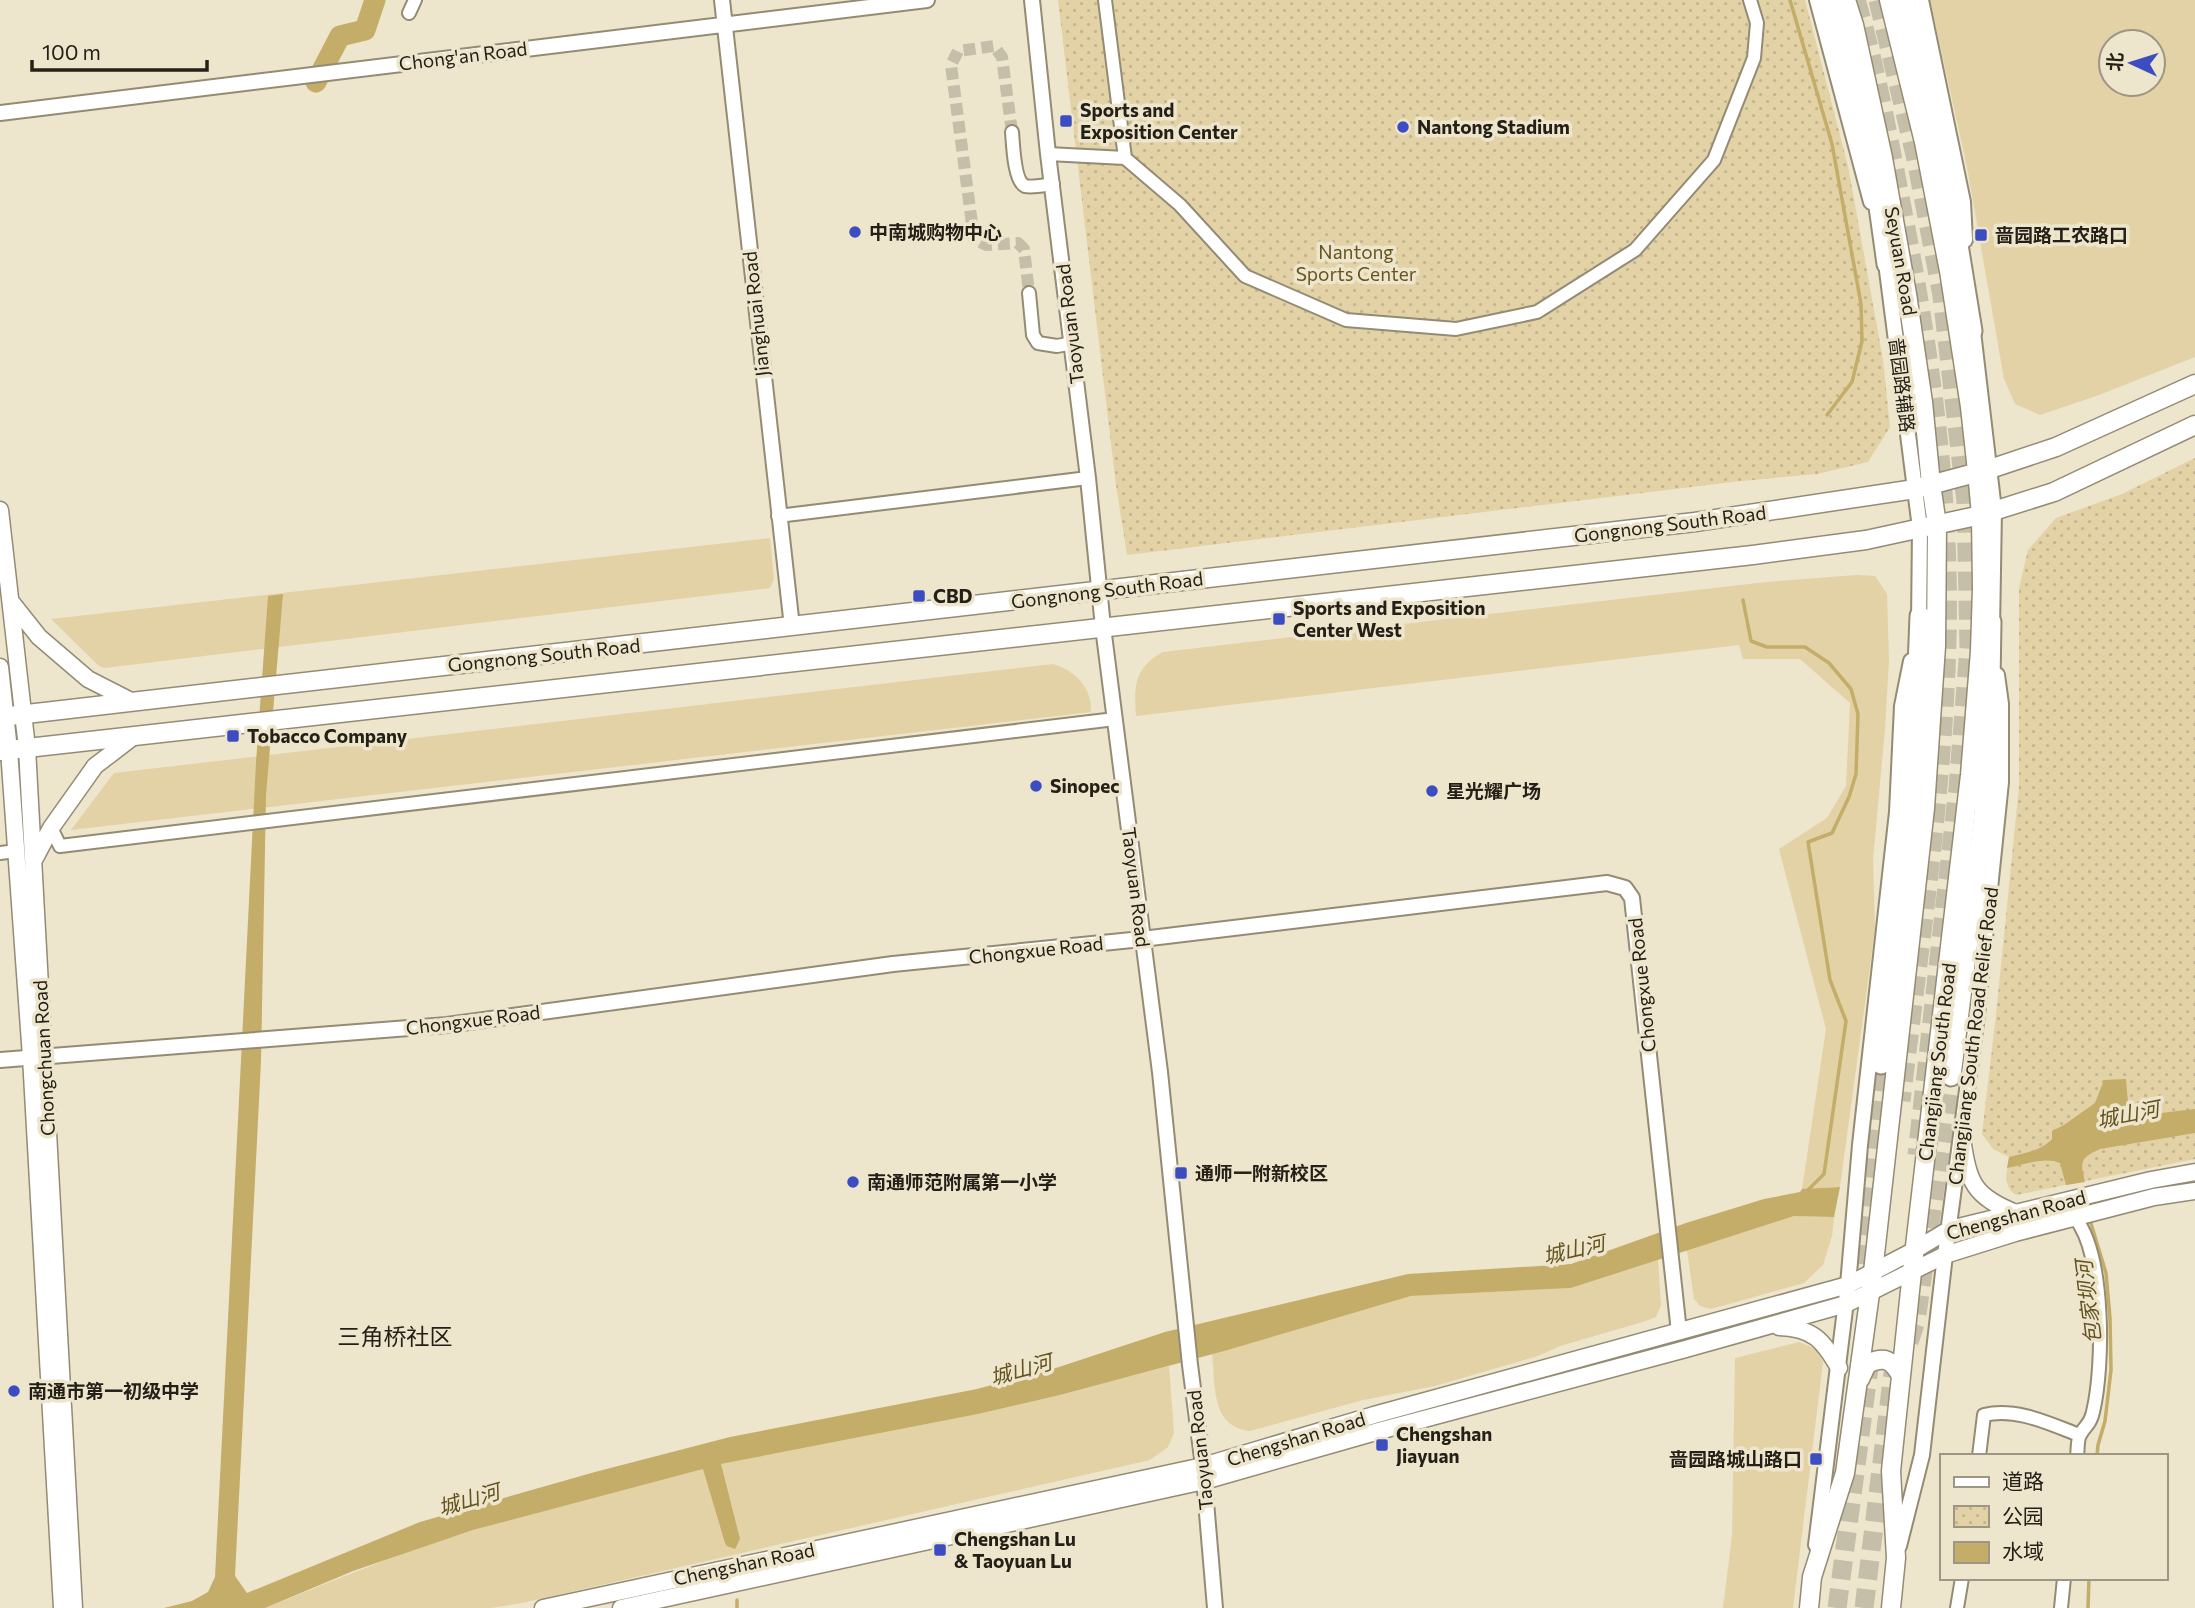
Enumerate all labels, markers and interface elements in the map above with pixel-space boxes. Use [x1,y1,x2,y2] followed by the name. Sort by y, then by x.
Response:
[32,28,206,72] scale bar
[2097,28,2167,98] north arrow
[397,36,528,75] street label: Chong'an Road
[42,39,101,64] text: 100 m
[2102,51,2127,72] text: 北
[1080,98,1238,143] place label: Sports and Exposition Center
[1058,113,1074,129] marker: Sports and Exposition Center
[1417,115,1570,138] place label: Nantong Stadium
[1395,119,1411,135] marker: Nantong Stadium
[1881,205,1922,317] street label: Seyuan Road
[869,220,1002,243] place label: 中南城购物中心
[1995,223,2128,246] place label: 啬园路工农路口
[847,224,863,240] marker: 中南城购物中心
[1973,227,1989,243] marker: 啬园路工农路口
[1296,240,1417,285] park label: Nantong Sports Center
[737,250,774,378] street label: Jianghuai Road
[1051,263,1088,385] street label: Taoyuan Road
[1885,336,1920,433] street label: 啬园路辅路
[1573,500,1767,547] street label: Gongnong South Road
[1010,566,1204,613] street label: Gongnong South Road
[933,584,973,607] place label: CBD
[911,588,927,604] marker: CBD
[1293,596,1485,641] place label: Sports and Exposition Center West
[1271,611,1287,627] marker: Sports and Exposition Center West
[447,633,641,676] street label: Gongnong South Road
[247,724,408,747] place label: Tobacco Company
[225,728,241,744] marker: Tobacco Company
[1050,774,1120,797] place label: Sinopec
[1028,778,1044,794] marker: Sinopec
[1446,779,1541,802] place label: 星光耀广场
[1424,783,1440,799] marker: 星光耀广场
[1118,826,1155,948] street label: Taoyuan Road
[1943,886,2002,1186] street label: Changjiang South Road Relief Road
[1623,917,1660,1053] street label: Chongxue Road
[968,931,1104,968] street label: Chongxue Road
[1913,962,1960,1162] street label: Changjiang South Road
[28,980,59,1137] street label: Chongchuan Road
[404,1000,541,1039] street label: Chongxue Road
[2094,1094,2165,1132] water label: 城山河
[1195,1161,1328,1184] place label: 通师一附新校区
[1173,1165,1189,1181] marker: 通师一附新校区
[867,1170,1057,1193] place label: 南通师范附属第一小学
[845,1174,861,1190] marker: 南通师范附属第一小学
[1944,1185,2088,1244] street label: Chengshan Road
[1540,1228,1611,1268] water label: 城山河
[2069,1255,2105,1345] water label: 包家坝河
[338,1322,453,1350] district label: 三角桥社区
[987,1347,1058,1389] water label: 城山河
[28,1379,199,1402] place label: 南通市第一初级中学
[6,1383,22,1399] marker: 南通市第一初级中学
[1182,1389,1217,1511] street label: Taoyuan Road
[1224,1407,1368,1470] street label: Chengshan Road
[1396,1422,1492,1467] place label: Chengshan Jiayuan
[1374,1437,1390,1453] marker: Chengshan Jiayuan
[1669,1447,1802,1470] place label: 啬园路城山路口
[1808,1451,1824,1467] marker: 啬园路城山路口
[1940,1454,2167,1580] legend
[2002,1468,2044,1493] text: 道路
[435,1477,506,1519] water label: 城山河
[2002,1503,2044,1528] text: 公园
[954,1527,1076,1572] place label: Chengshan Lu & Taoyuan Lu
[671,1537,816,1590] street label: Chengshan Road
[2002,1538,2044,1563] text: 水域
[932,1542,948,1558] marker: Chengshan Lu & Taoyuan Lu

